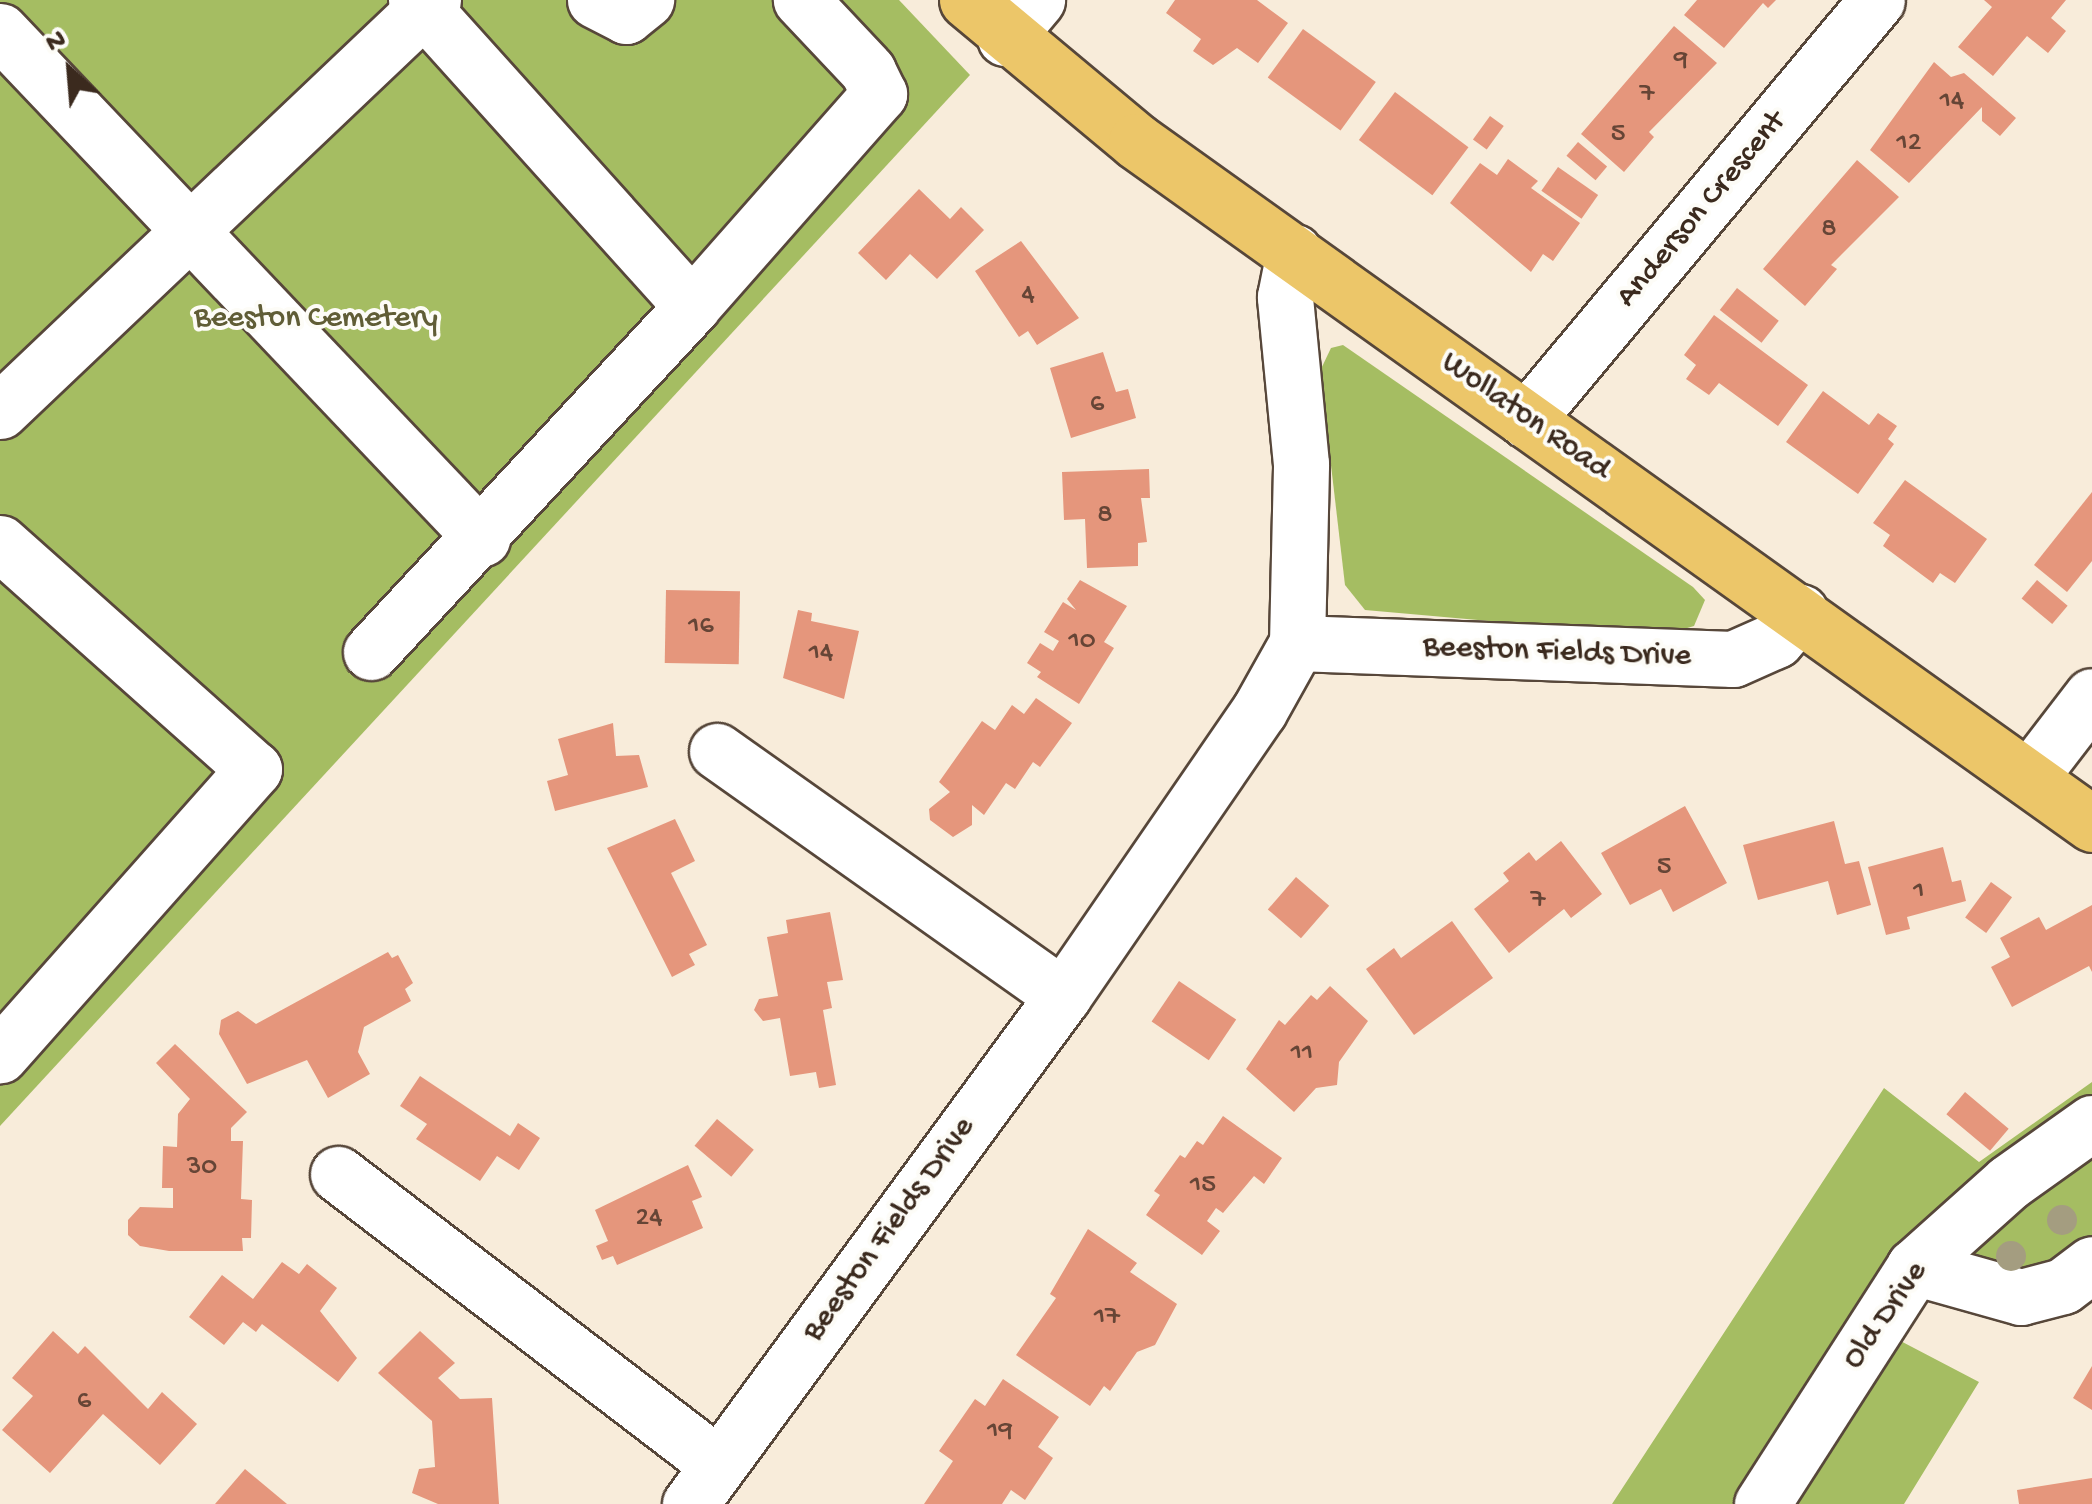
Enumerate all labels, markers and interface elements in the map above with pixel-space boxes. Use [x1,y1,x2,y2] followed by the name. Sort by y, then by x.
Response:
[20,20,120,120] north arrow
[41,24,72,61] text: N
[1674,44,1688,78] house number: 9
[1640,78,1654,112] house number: 7
[1940,85,1964,119] house number: 14
[1609,104,1795,316] street label: Anderson Crescent
[1611,118,1625,152] house number: 5
[1896,127,1922,161] house number: 12
[1821,213,1837,247] house number: 8
[1021,279,1035,313] house number: 4
[194,300,438,338] park label: Beeston Cemetery
[1433,344,1617,490] street label: Wollaton Road
[1090,388,1104,422] house number: 6
[1097,499,1113,533] house number: 8
[688,610,714,644] house number: 16
[1068,625,1096,659] house number: 10
[1422,629,1692,677] street label: Beeston Fields Drive
[809,637,833,671] house number: 14
[1657,851,1671,885] house number: 5
[1913,875,1925,909] house number: 1
[1531,884,1545,918] house number: 7
[1291,1037,1313,1071] house number: 11
[796,1110,984,1350] street label: Beeston Fields Drive
[187,1151,217,1185] house number: 30
[1190,1169,1216,1203] house number: 15
[636,1202,662,1236] house number: 24
[1835,1255,1937,1377] street label: Old Drive
[1094,1301,1120,1335] house number: 17
[77,1385,91,1419] house number: 6
[987,1415,1013,1449] house number: 19

